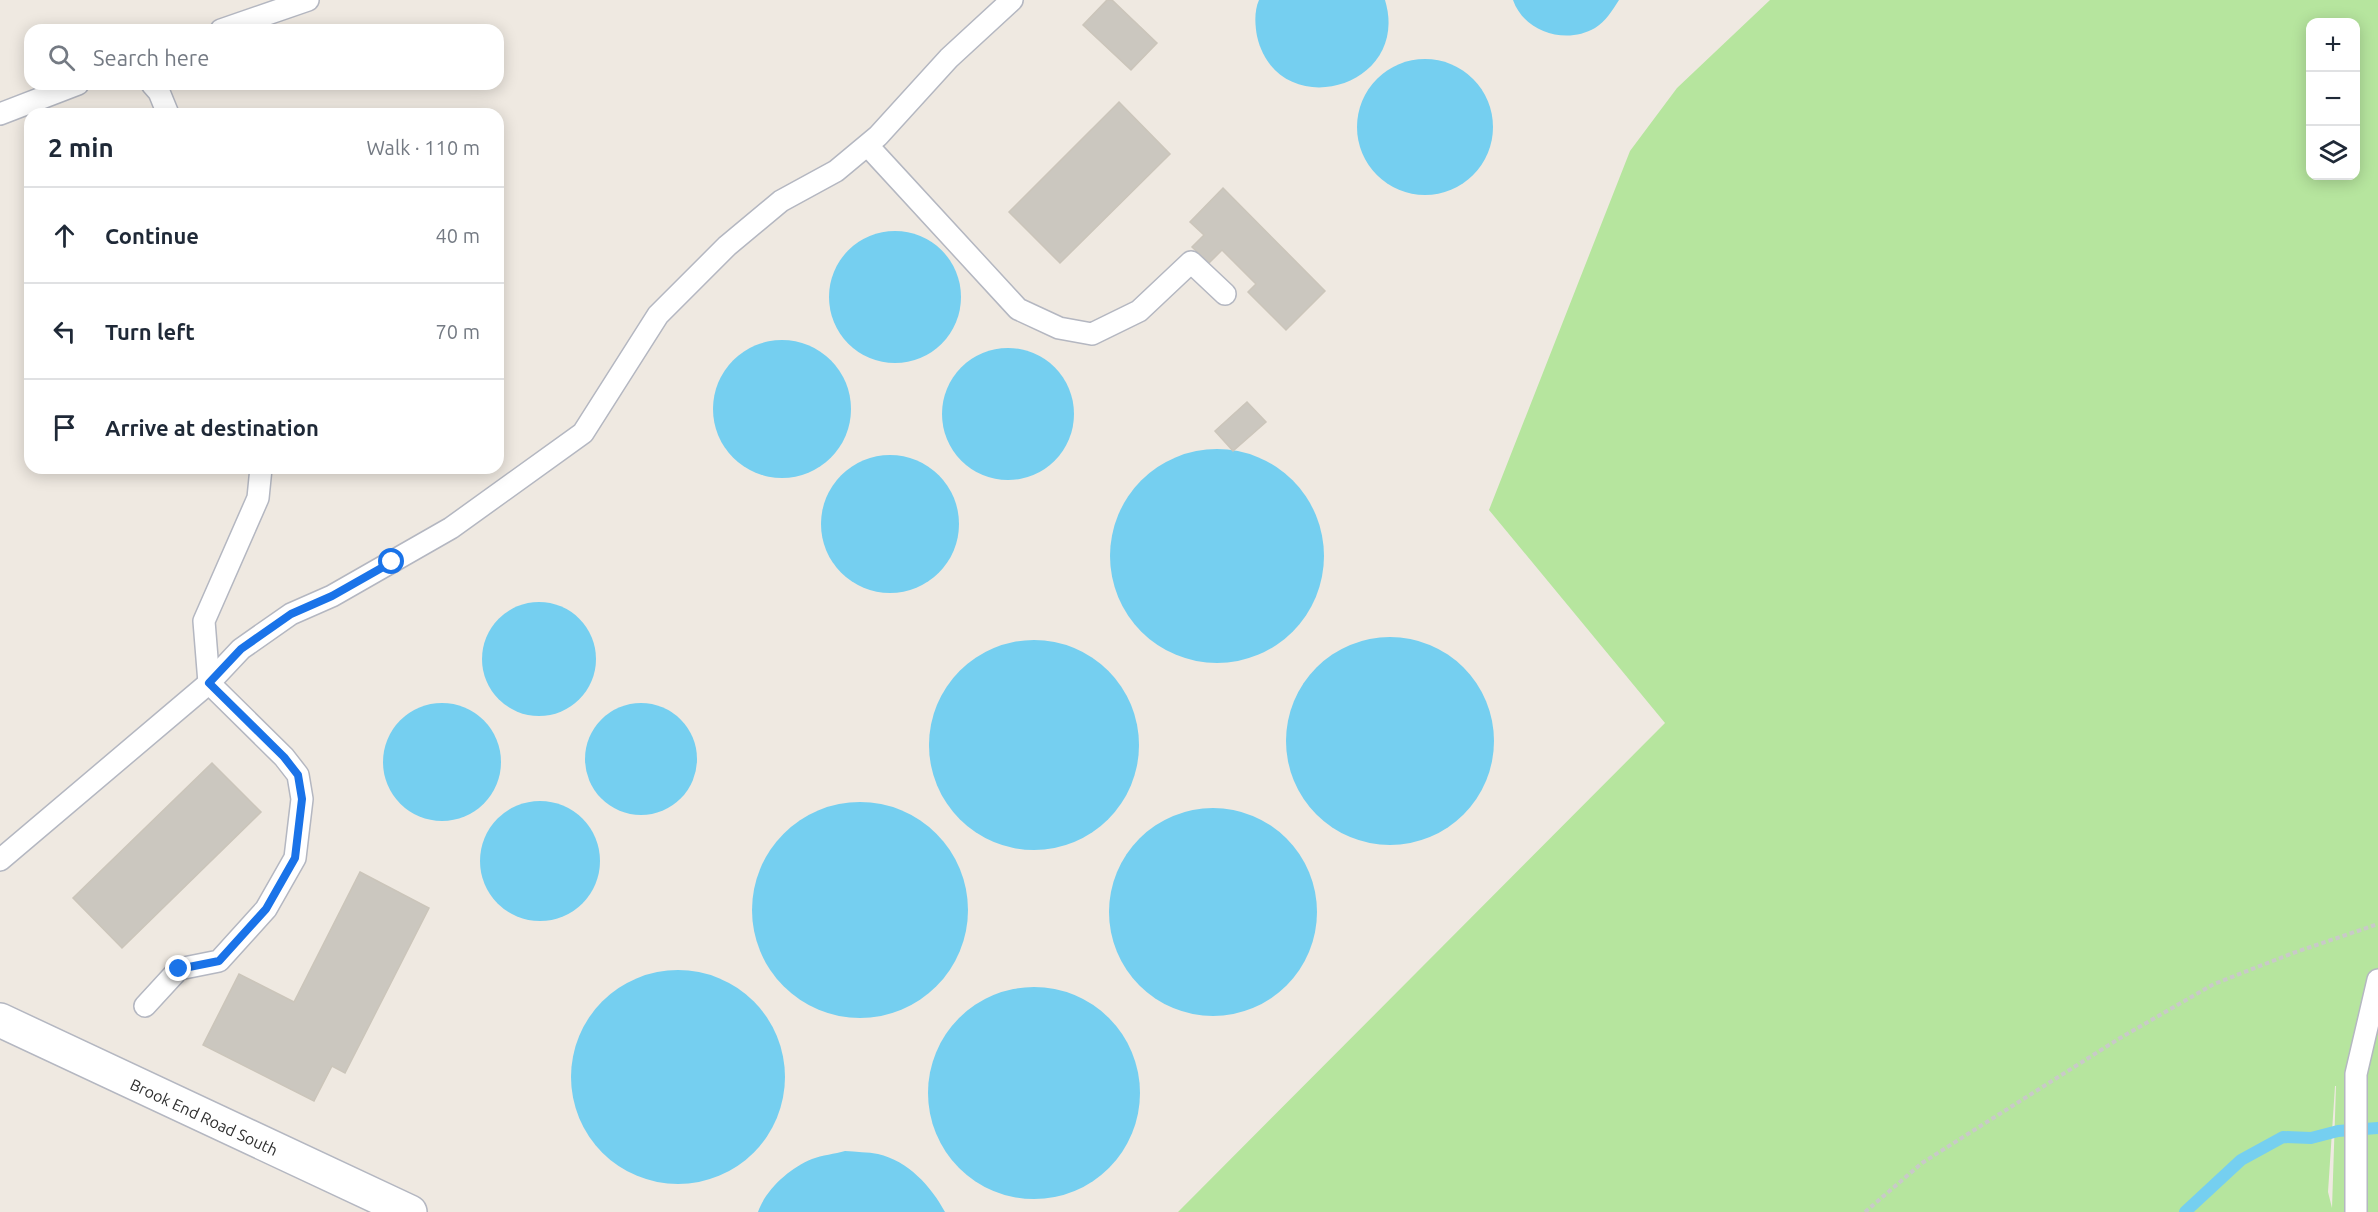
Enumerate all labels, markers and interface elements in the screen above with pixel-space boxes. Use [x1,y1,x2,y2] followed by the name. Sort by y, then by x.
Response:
[2306,18,2360,180] map controls
[2306,18,2360,72] button: +
[24,24,504,90] search box
[45,41,78,74] icon: search
[93,45,209,70] text: Search here
[2306,72,2360,126] button: −
[2306,126,2360,180] button: layers
[48,133,114,162] text: 2 min
[367,136,480,159] text: Walk · 110 m
[48,219,81,252] icon: ahead
[105,223,199,248] text: Continue
[436,224,480,247] text: 40 m
[48,315,81,348] icon: left
[105,319,195,344] text: Turn left
[436,320,480,343] text: 70 m
[48,411,81,444] icon: arrive
[105,415,319,440] text: Arrive at destination
[378,548,404,574] route start
[165,955,191,981] route end
[127,1075,281,1159] street label: Brook End Road South

